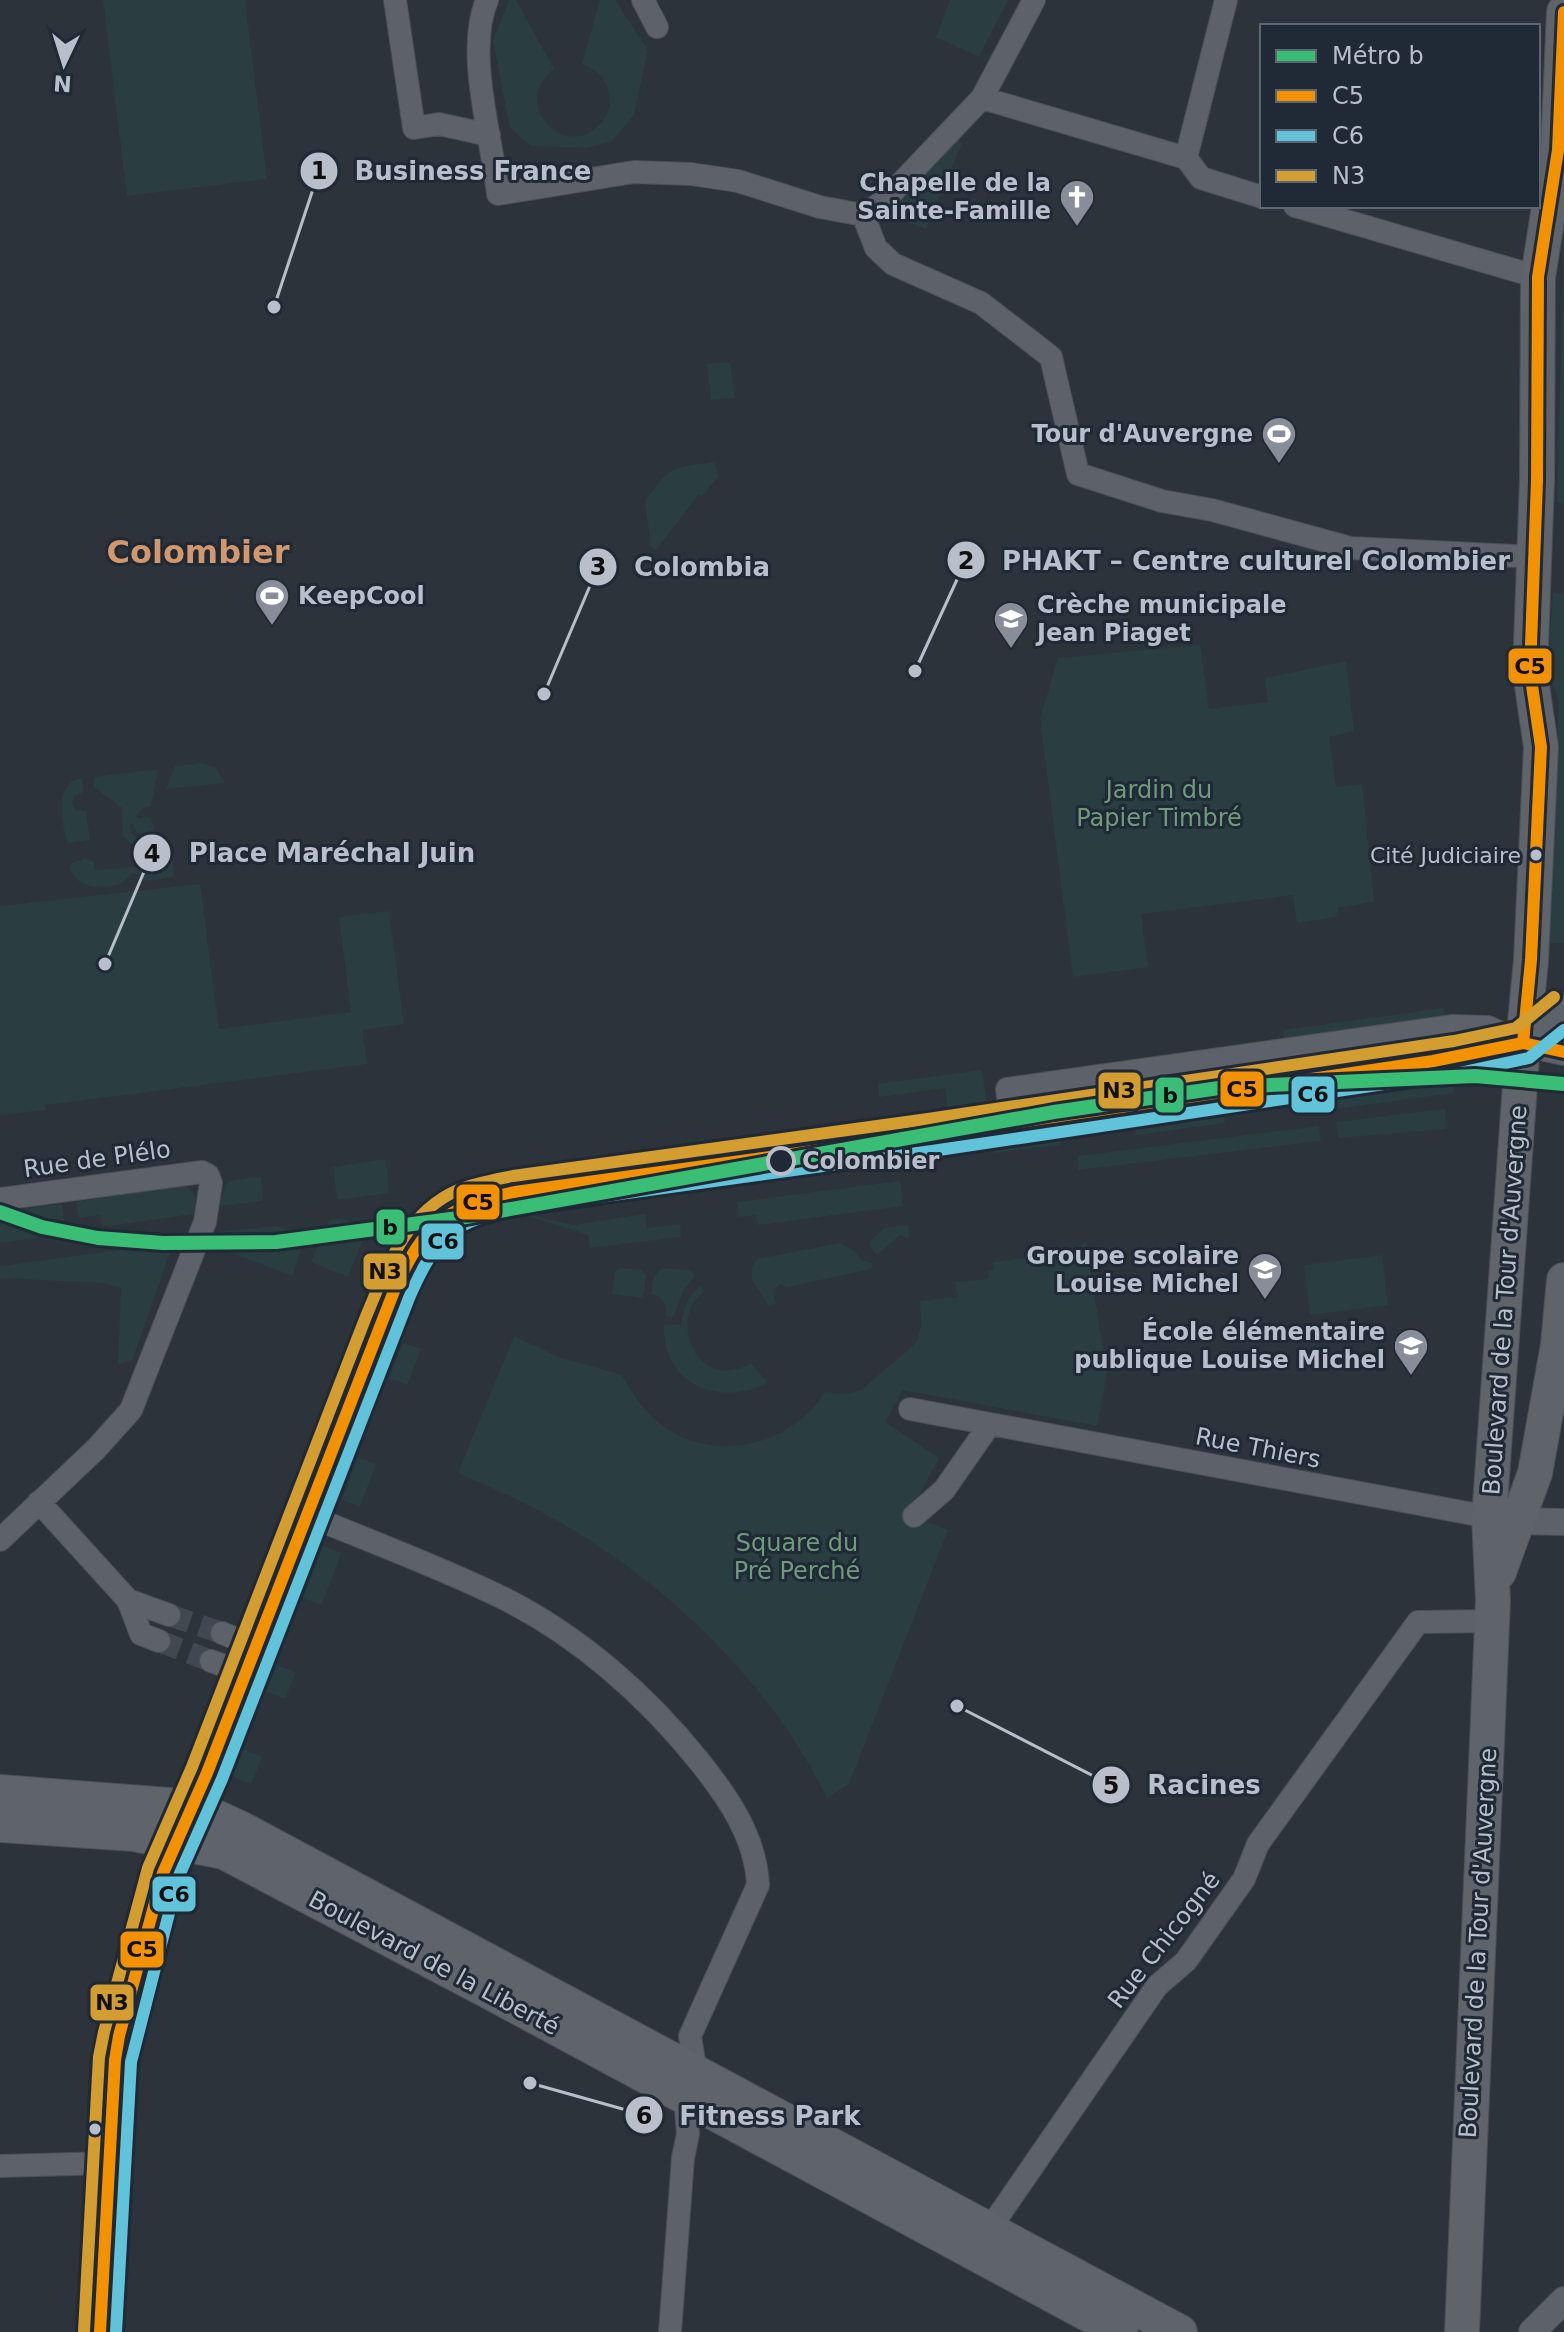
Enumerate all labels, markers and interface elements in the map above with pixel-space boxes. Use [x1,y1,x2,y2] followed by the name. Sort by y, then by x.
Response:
[24,24,104,104] north arrow
[1260,24,1540,208] legend
[1332,42,1424,70] text: Métro b
[53,70,73,97] text: N
[1332,82,1364,110] text: C5
[1332,122,1364,150] text: C6
[299,146,608,196] callout: Business France
[355,156,591,186] text: Business France
[311,157,327,185] text: 1
[1332,162,1365,190] text: N3
[857,169,1051,225] place label: Chapelle de la Sainte-Famille
[1058,178,1096,228] church icon: Chapelle de la Sainte-Famille
[1260,415,1298,465] sports icon: Tour d'Auvergne
[1032,420,1253,448] place label: Tour d'Auvergne
[106,533,290,571] district label: Colombier
[946,535,1526,585] callout: PHAKT – Centre culturel Colombier
[578,542,786,592] callout: Colombia
[1002,546,1510,576] text: PHAKT – Centre culturel Colombier
[958,547,974,575] text: 2
[634,552,770,582] text: Colombia
[590,553,606,581] text: 3
[253,577,291,627] sports icon: KeepCool
[298,582,425,610] place label: KeepCool
[1035,591,1286,647] place label: Crèche municipale Jean Piaget
[992,600,1030,650] school or university icon: Crèche municipale Jean Piaget
[1507,647,1553,685] line badge: C5
[1514,654,1546,679] text: C5
[1076,776,1242,832] park label: Jardin du Papier Timbré
[132,828,491,878] callout: Place Maréchal Juin
[189,838,475,868] text: Place Maréchal Juin
[144,840,160,868] text: 4
[1370,843,1521,868] place label: Cité Judiciaire
[1528,847,1544,863] marker: Cité Judiciaire
[1219,1070,1265,1108] line badge: C5
[1097,1071,1142,1110] line badge: N3
[1290,1075,1336,1114] line badge: C6
[1154,1076,1185,1114] line badge: b
[1226,1077,1258,1102] text: C5
[1102,1078,1136,1103] text: N3
[1297,1082,1329,1107] text: C6
[1162,1083,1178,1108] text: b
[1477,1104,1533,1496] street label: Boulevard de la Tour d'Auvergne
[22,1135,172,1183] street label: Rue de Plélo
[767,1147,795,1175] marker: Colombier
[802,1147,940,1175] place label: Colombier
[455,1183,501,1221] line badge: C5
[462,1190,494,1215] text: C5
[375,1208,406,1246] line badge: b
[382,1215,398,1240] text: b
[420,1222,465,1261] line badge: C6
[427,1229,459,1254] text: C6
[1026,1242,1239,1298] place label: Groupe scolaire Louise Michel
[1246,1251,1284,1301] school or university icon: Groupe scolaire Louise Michel
[362,1252,408,1291] line badge: N3
[368,1259,402,1284] text: N3
[1074,1317,1385,1374] place label: École élémentaire publique Louise Michel
[1392,1327,1430,1377] school or university icon: École élémentaire publique Louise Michel
[1193,1422,1323,1474] street label: Rue Thiers
[734,1529,860,1585] park label: Square du Pré Perché
[1454,1747,1502,2139] street label: Boulevard de la Tour d'Auvergne
[1091,1760,1276,1810] callout: Racines
[1147,1770,1261,1800] text: Racines
[1103,1772,1119,1800] text: 5
[1102,1866,1226,2014] street label: Rue Chicogné
[151,1875,197,1913] line badge: C6
[158,1882,190,1907] text: C6
[304,1885,564,2041] street label: Boulevard de la Liberté
[119,1930,165,1969] line badge: C5
[126,1937,158,1962] text: C5
[89,1983,135,2022] line badge: N3
[95,1990,129,2015] text: N3
[624,2090,877,2140] callout: Fitness Park
[679,2101,861,2131] text: Fitness Park
[636,2102,652,2130] text: 6
[87,2121,103,2137] unlabelled marker

